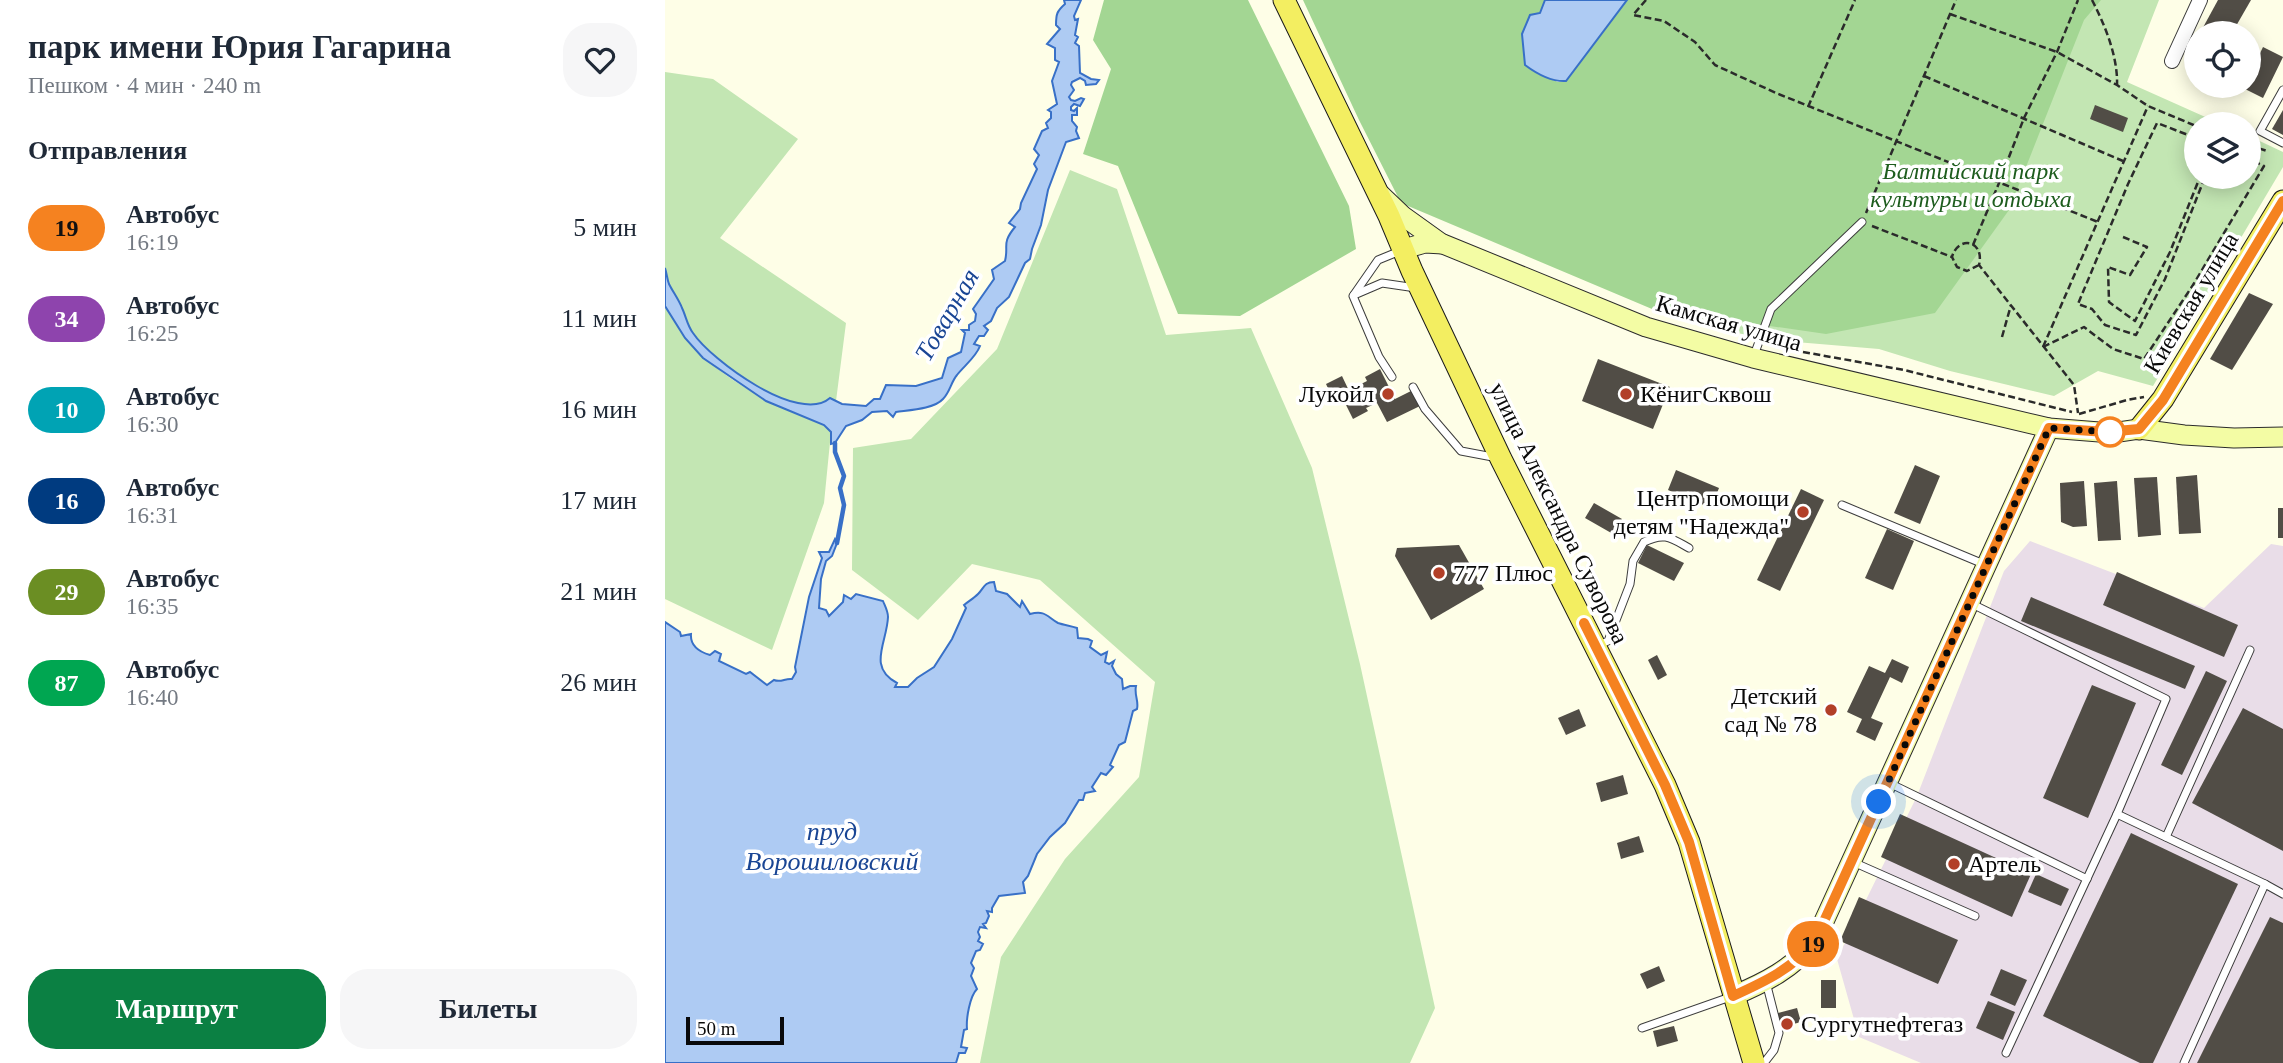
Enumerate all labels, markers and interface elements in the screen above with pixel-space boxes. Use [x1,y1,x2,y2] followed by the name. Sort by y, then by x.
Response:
[2184,21,2261,189] map controls
[2184,21,2261,98] button: locate
[563,23,637,97] button: heart
[28,29,451,65] text: парк имени Юрия Гагарина
[28,73,261,98] text: Пешком · 4 мин · 240 m
[2184,112,2261,189] button: layers
[28,136,187,165] text: Отправления
[1870,158,2072,212] park label: Балтийский парк культуры и отдыха
[126,200,219,229] text: Автобус
[573,213,637,242] text: 5 мин
[55,215,79,241] text: 19
[2139,228,2243,378] street label: Киевская улица
[126,230,178,255] text: 16:19
[909,264,985,366] water label: Товарная
[1653,290,1805,356] street label: Камская улица
[126,291,219,320] text: Автобус
[561,304,637,333] text: 11 мин
[55,306,79,332] text: 34
[126,321,178,346] text: 16:25
[1484,378,1634,648] street label: улица Александра Суворова
[1299,381,1374,407] place label: Лукойл
[1640,381,1772,407] place label: КёнигСквош
[126,382,219,411] text: Автобус
[1380,386,1396,402] marker: Лукойл
[1618,386,1634,402] marker: КёнигСквош
[560,395,637,424] text: 16 мин
[55,397,79,423] text: 10
[126,412,178,437] text: 16:30
[2095,417,2125,447] unlabelled marker
[126,473,219,502] text: Автобус
[1614,485,1789,539] place label: Центр помощи детям "Надежда"
[560,486,637,515] text: 17 мин
[55,488,79,514] text: 16
[126,503,178,528] text: 16:31
[1795,504,1811,520] marker: Центр помощи детям "Надежда"
[1453,560,1553,586] place label: 777 Плюс
[126,564,219,593] text: Автобус
[1431,565,1447,581] marker: 777 Плюс
[560,577,637,606] text: 21 мин
[55,579,79,605] text: 29
[126,594,178,619] text: 16:35
[126,655,219,684] text: Автобус
[560,668,637,697] text: 26 мин
[55,670,79,696] text: 87
[1724,683,1817,737] place label: Детский сад № 78
[126,685,178,710] text: 16:40
[1823,702,1839,718] marker: Детский сад № 78
[1861,784,1896,819] your location
[746,817,918,876] water label: пруд Ворошиловский
[1968,851,2041,877] place label: Артель
[1946,856,1962,872] marker: Артель
[1781,921,1845,967] line badge: 19
[1801,931,1825,957] text: 19
[28,969,326,1049] button: Маршрут
[340,969,637,1049] button: Билеты
[1801,1011,1963,1037] place label: Сургутнефтегаз
[686,1014,784,1046] scale bar
[1779,1016,1795,1032] marker: Сургутнефтегаз
[697,1018,736,1039] text: 50 m

